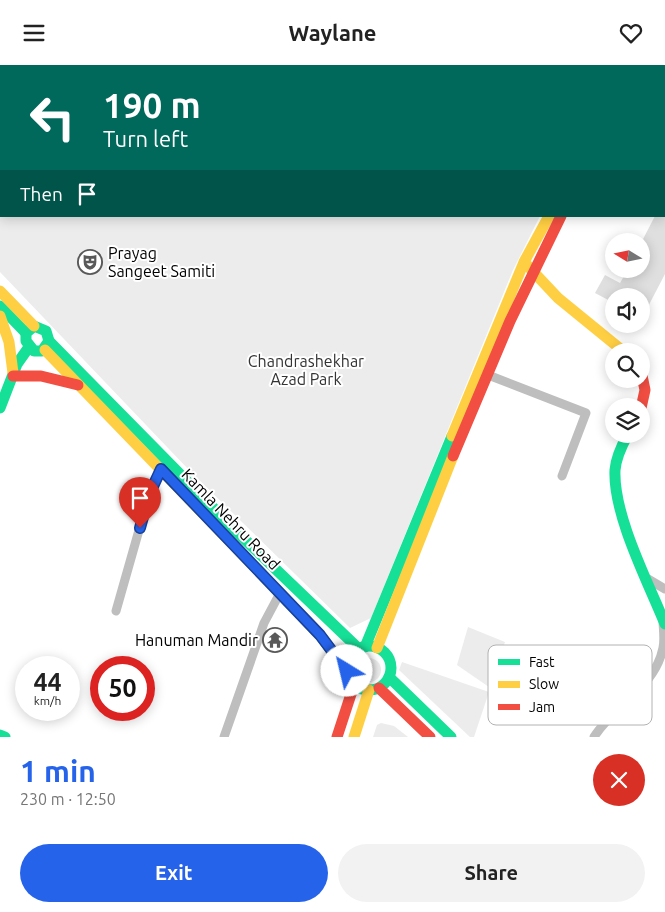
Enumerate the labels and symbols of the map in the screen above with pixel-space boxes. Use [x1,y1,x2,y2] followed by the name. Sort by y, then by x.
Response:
[605,233,650,277] north arrow
[108,244,215,280] place label: Prayag Sangeet Samiti
[77,249,103,275] theatre icon: Prayag Sangeet Samiti
[248,352,364,388] park label: Chandrashekhar Azad Park
[178,465,284,573] street label: Kamla Nehru Road
[119,477,161,528] pin
[262,627,288,653] temple icon: Hanuman Mandir
[135,631,258,649] place label: Hanuman Mandir
[320,644,372,696] position arrow
[488,645,652,725] legend
[529,654,555,670] text: Fast
[90,656,155,721] speed limit sign: 50
[529,676,559,692] text: Slow
[529,699,555,715] text: Jam

